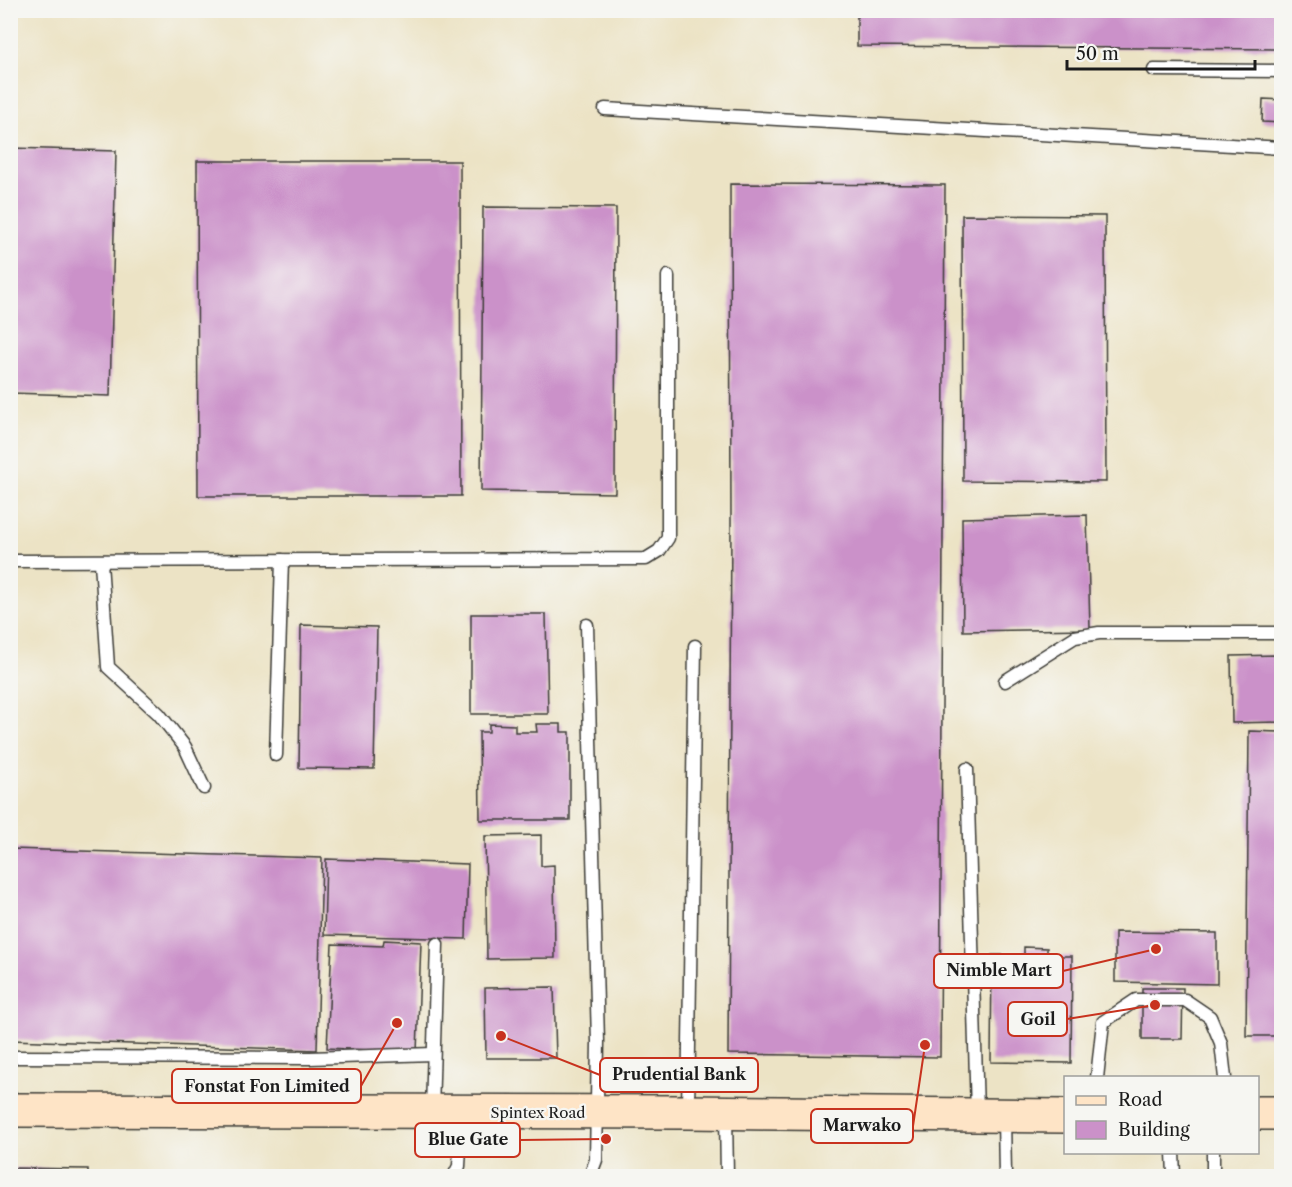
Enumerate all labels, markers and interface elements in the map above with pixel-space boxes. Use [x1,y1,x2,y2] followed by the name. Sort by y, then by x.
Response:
[1067,33,1254,71] scale bar
[1076,43,1119,65] text: 50 m
[934,954,1063,988] callout: Nimble Mart
[946,960,1052,980] text: Nimble Mart
[1008,1002,1067,1036] callout: Goil
[1020,1009,1056,1029] text: Goil
[600,1058,758,1092] callout: Prudential Bank
[612,1064,747,1084] text: Prudential Bank
[172,1069,361,1103] callout: Fonstat Fon Limited
[184,1076,350,1096] text: Fonstat Fon Limited
[1064,1076,1259,1154] legend
[1118,1089,1163,1111] text: Road
[491,1103,585,1122] street label: Spintex Road
[811,1109,913,1143] callout: Marwako
[823,1115,901,1135] text: Marwako
[1118,1119,1190,1141] text: Building
[415,1123,520,1157] callout: Blue Gate
[428,1129,509,1149] text: Blue Gate

